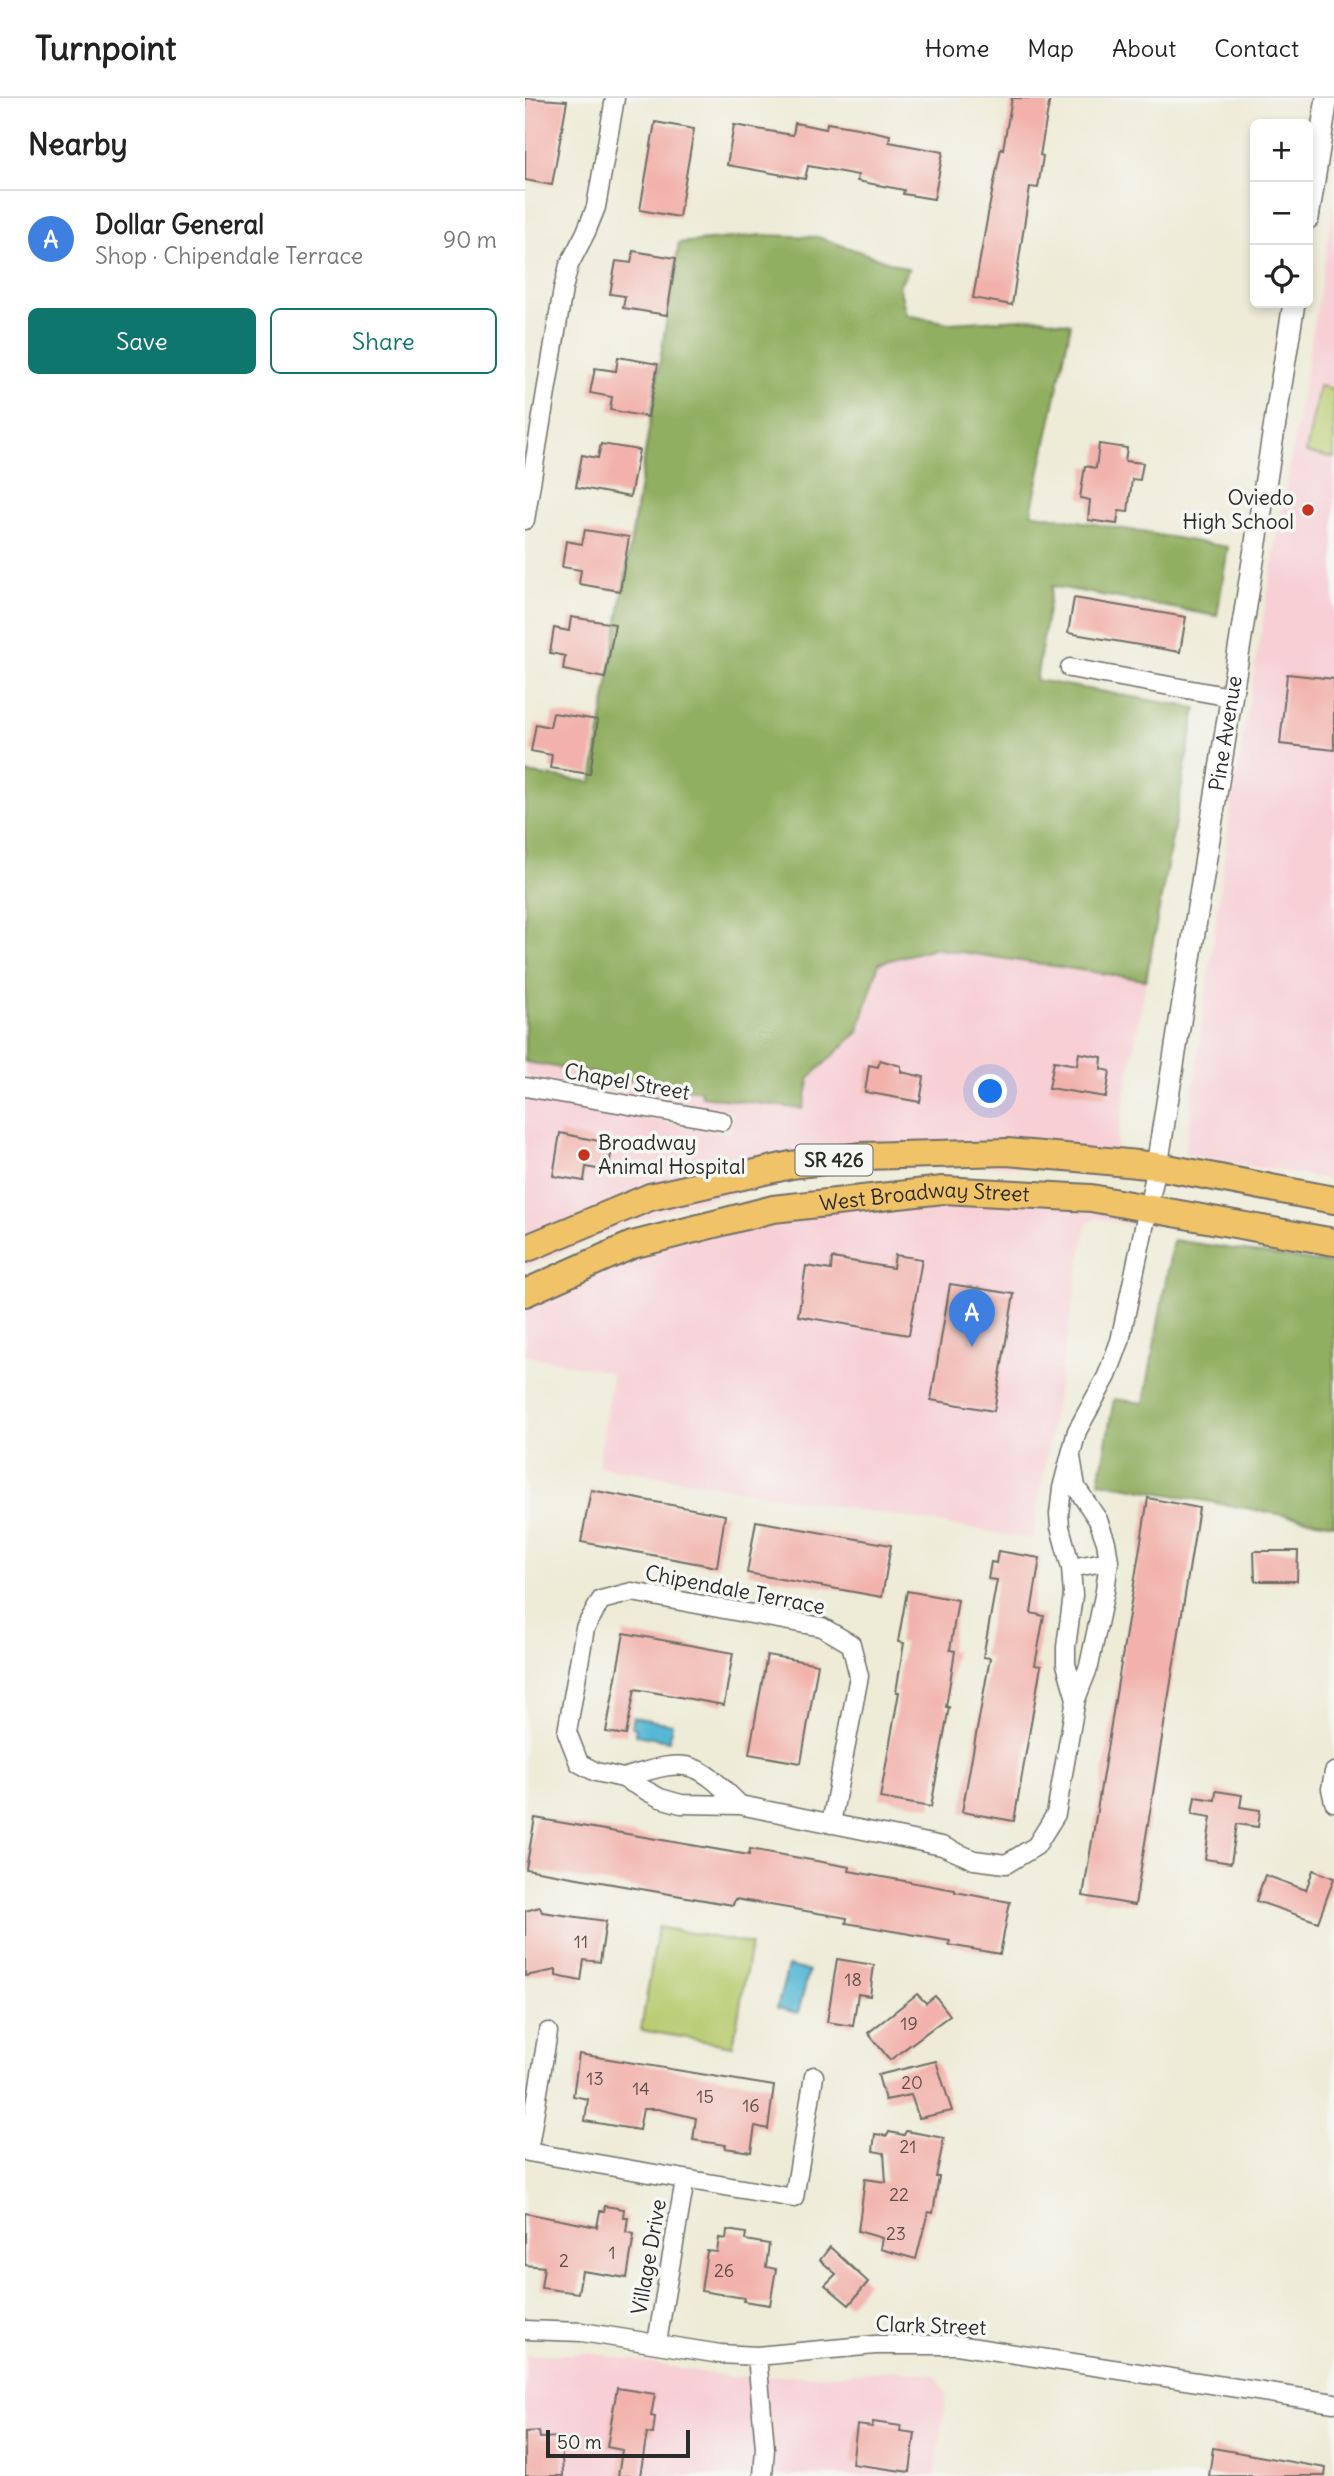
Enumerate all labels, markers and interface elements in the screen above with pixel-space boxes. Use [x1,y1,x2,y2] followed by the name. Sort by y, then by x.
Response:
[35,27,176,69] text: Turnpoint
[925,33,989,63] text: Home
[1027,33,1074,63] text: Map
[1112,33,1176,63] text: About
[1214,33,1299,63] text: Contact
[1250,119,1313,308] map controls
[1250,119,1313,182] button: +
[28,125,128,163] text: Nearby
[1250,182,1313,245] button: −
[95,208,264,241] text: Dollar General
[44,225,58,254] text: A
[443,225,497,254] text: 90 m
[95,241,363,270] text: Shop · Chipendale Terrace
[1250,245,1313,308] button: locate
[28,308,256,374] button: Save
[270,308,497,374] button: Share
[1183,484,1294,535] place label: Oviedo High School
[1300,502,1316,518] marker: Oviedo High School
[1203,674,1248,793] street label: Pine Avenue
[562,1057,692,1106] street label: Chapel Street
[973,1074,1007,1108] your location
[598,1129,745,1180] place label: Broadway Animal Hospital
[795,1144,873,1176] road number: SR 426
[576,1147,592,1163] marker: Broadway Animal Hospital
[818,1176,1030,1217] street label: West Broadway Street
[949,1289,995,1347] pin: A
[643,1559,827,1620] street label: Chipendale Terrace
[574,1930,588,1953] house number: 11
[844,1968,862,1991] house number: 18
[900,2012,918,2035] house number: 19
[586,2067,604,2090] house number: 13
[901,2071,923,2094] house number: 20
[632,2077,650,2100] house number: 14
[696,2085,714,2108] house number: 15
[742,2094,760,2117] house number: 16
[899,2135,917,2158] house number: 21
[889,2183,909,2206] house number: 22
[625,2197,672,2317] street label: Village Drive
[886,2222,906,2245] house number: 23
[608,2241,616,2264] house number: 1
[559,2249,569,2272] house number: 2
[714,2259,734,2282] house number: 26
[875,2310,987,2341] street label: Clark Street
[546,2427,689,2459] scale bar
[557,2430,602,2454] text: 50 m

